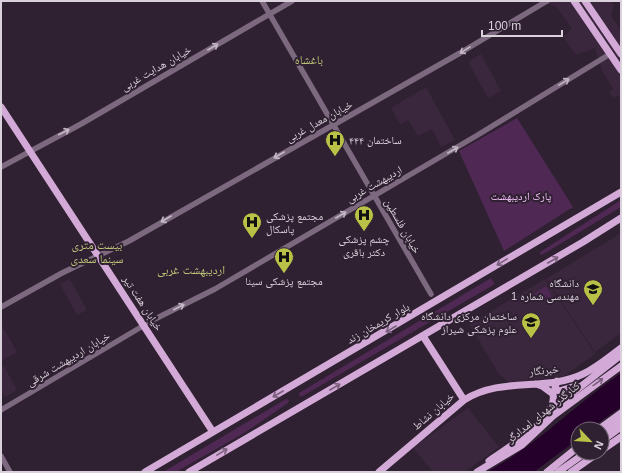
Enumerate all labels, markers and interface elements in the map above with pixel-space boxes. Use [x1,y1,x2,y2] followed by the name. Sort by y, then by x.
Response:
[482,12,562,38] scale bar
[488,19,521,33] text: 100 m
[207,42,219,50] one-way arrow
[119,43,194,94] street label: خیابان هدایت غربی
[459,46,471,54] one-way arrow
[295,53,323,67] district label: باغشاه
[558,78,570,86] one-way arrow
[284,98,355,145] street label: خیابان معدل غربی
[58,128,70,136] one-way arrow
[324,129,346,157] hospital icon: ساختمان ۴۴۴
[349,134,402,147] place label: ساختمان ۴۴۴
[447,145,459,153] one-way arrow
[273,152,285,160] one-way arrow
[344,163,405,206] street label: اردیبهشت غربی
[491,190,552,203] park label: پارک اردیبهشت
[382,197,423,256] street label: خیابان فلسطین
[353,204,375,232] hospital icon: چشم پزشکی دکتر باقری
[266,210,323,236] place label: مجتمع پزشکی پاسکال
[241,211,263,239] hospital icon: مجتمع پزشکی پاسکال
[335,211,347,219] one-way arrow
[160,216,172,224] one-way arrow
[338,233,390,259] place label: چشم پزشکی دکتر باقری
[70,238,124,266] district label: بیست متری سینما سعدی
[273,246,295,274] hospital icon: مجتمع پزشکی سینا
[547,255,559,263] one-way arrow
[496,259,508,267] one-way arrow
[157,263,225,277] district label: اردیبهشت غربی
[119,272,165,333] street label: خیابان هفت تیر
[245,275,323,288] place label: مجتمع پزشکی سینا
[511,277,579,303] place label: دانشگاه مهندسی شماره 1
[582,278,604,306] school or university icon: دانشگاه مهندسی شماره 1
[345,300,412,347] street label: بلوار کریمخان زند
[173,303,185,310] one-way arrow
[421,310,517,336] place label: ساختمان مرکزی دانشگاه علوم پزشکی شیراز
[520,311,542,339] school or university icon: ساختمان مرکزی دانشگاه علوم پزشکی شیراز
[385,325,397,333] one-way arrow
[24,329,112,389] street label: خیابان اردیبهشت شرقی
[528,362,559,378] street label: خبرنگار
[592,378,603,386] one-way arrow
[503,379,583,446] street label: کنارگذر شهدای امدادگر
[329,383,341,391] one-way arrow
[410,390,457,433] street label: خیابان نشاط
[272,391,284,399] one-way arrow
[570,421,610,461] north arrow
[592,439,606,451] text: N
[216,448,228,456] one-way arrow

